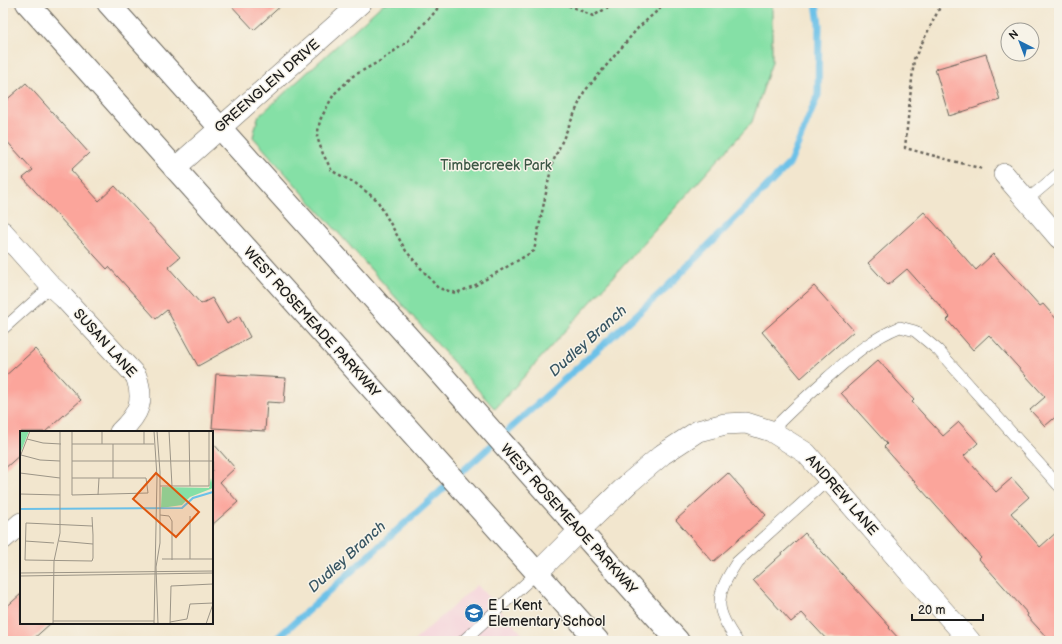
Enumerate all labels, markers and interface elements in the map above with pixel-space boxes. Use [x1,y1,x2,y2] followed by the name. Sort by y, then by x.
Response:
[1000,22,1040,62] north arrow
[1006,27,1021,43] text: N
[211,36,323,136] street label: GREENGLEN DRIVE
[440,157,552,174] park label: Timbercreek Park
[240,243,385,401] street label: WEST ROSEMEADE PARKWAY
[545,301,631,381] water label: Dudley Branch
[70,305,140,381] street label: SUSAN LANE
[20,431,213,624] inset map
[497,440,642,598] street label: WEST ROSEMEADE PARKWAY
[802,451,882,539] street label: ANDREW LANE
[304,517,390,597] water label: Dudley Branch
[912,596,983,622] scale bar
[488,597,606,630] place label: E L Kent Elementary School
[463,602,485,624] school or university icon: E L Kent Elementary School
[918,603,945,618] text: 20 m

